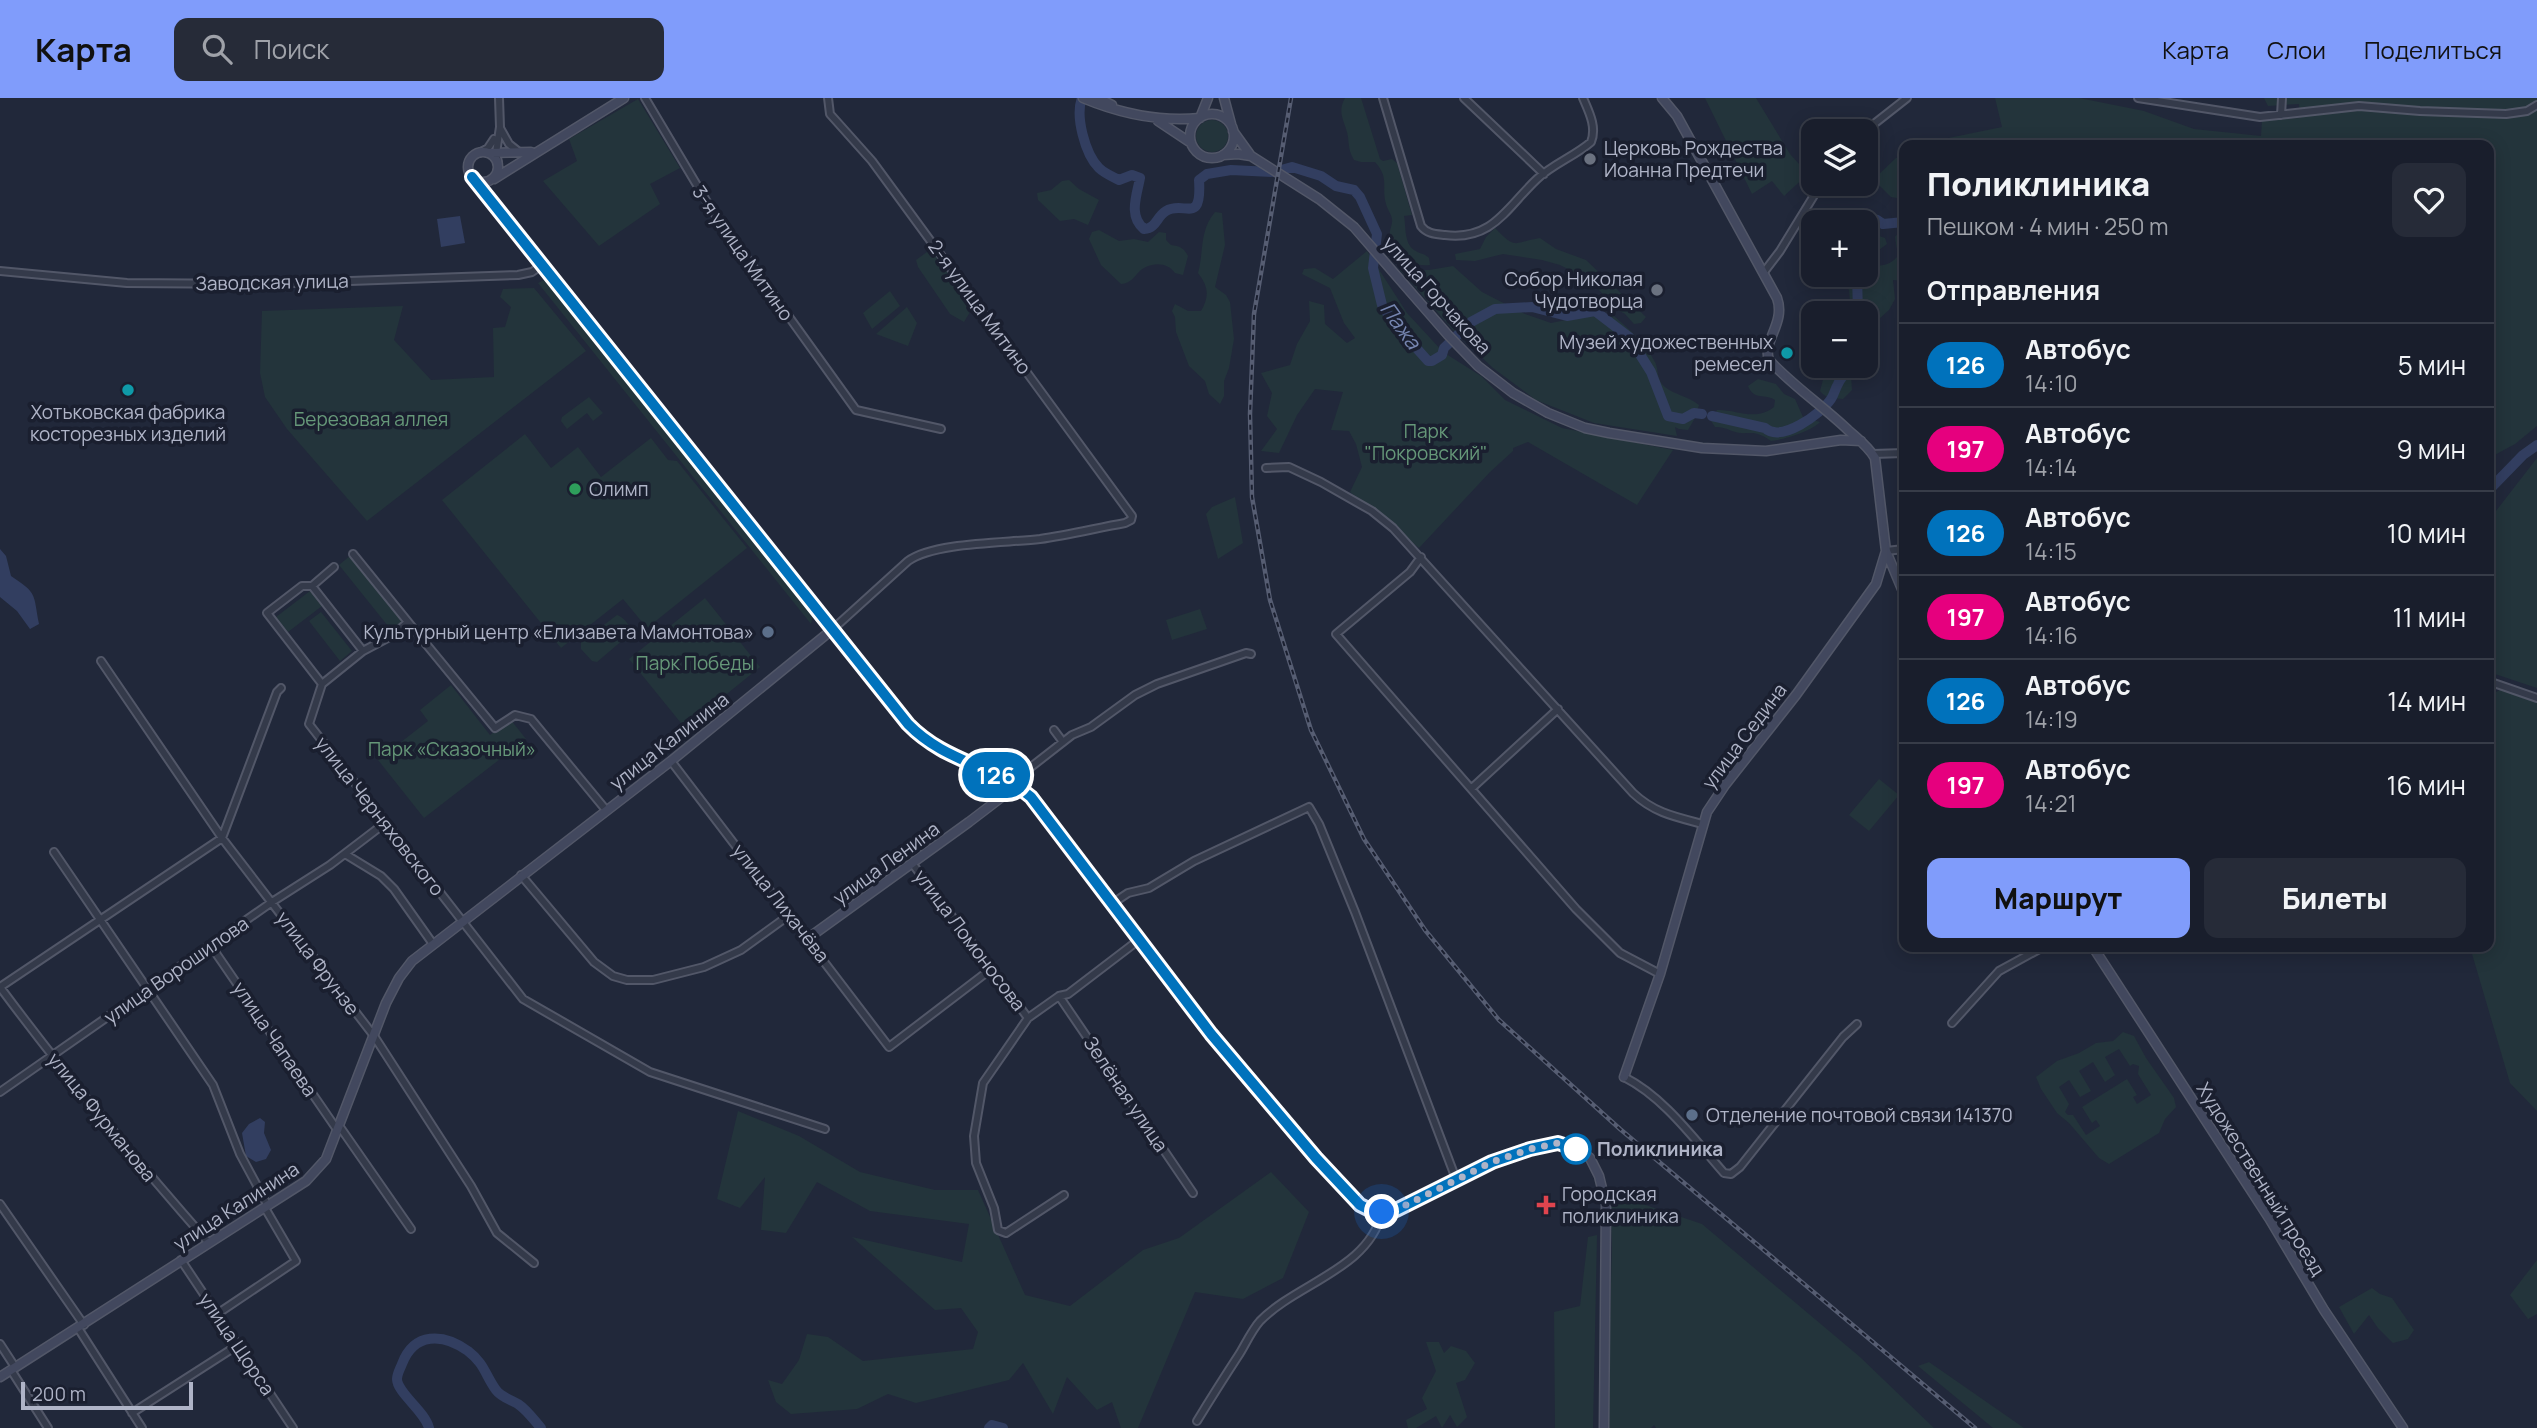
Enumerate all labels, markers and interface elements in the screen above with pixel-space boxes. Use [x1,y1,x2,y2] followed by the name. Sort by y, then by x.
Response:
[174,18,664,81] search box
[35,27,132,72] text: Карта
[198,30,236,68] icon: search
[254,31,329,67] text: Поиск
[2162,33,2229,66] text: Карта
[2267,33,2326,66] text: Слои
[2364,33,2502,66] text: Поделиться
[1801,119,1878,378] map controls
[1801,119,1878,196] button: layers
[1604,135,1783,183] place label: Церковь Рождества Иоанна Предтечи
[1582,151,1598,167] marker: Церковь Рождества Иоанна Предтечи
[1927,161,2150,206] text: Поликлиника
[2392,163,2466,237] button: heart
[686,180,800,326] street label: 3-я улица Митино
[1801,210,1878,287] button: +
[1927,210,2169,242] text: Пешком · 4 мин · 250 m
[1377,230,1497,360] street label: улица Горчакова
[922,235,1038,379] street label: 2-я улица Митино
[1505,266,1643,314] place label: Собор Николая Чудотворца
[195,268,349,296] street label: Заводская улица
[1927,272,2100,308] text: Отправления
[1649,282,1665,298] marker: Собор Николая Чудотворца
[1374,296,1428,355] water label: Пажа
[1801,301,1878,378] button: −
[1559,329,1773,377] place label: Музей художественных ремесел
[2025,331,2131,367] text: Автобус
[1779,345,1795,361] marker: Музей художественных ремесел
[2398,347,2466,383] text: 5 мин
[1946,348,1985,381] text: 126
[2025,367,2077,399] text: 14:10
[120,382,136,398] marker: Хотьковская фабрика косторезных изделий
[30,399,226,447] place label: Хотьковская фабрика косторезных изделий
[294,406,448,432] park label: Березовая аллея
[2025,415,2131,451] text: Автобус
[1365,418,1487,466] park label: Парк "Покровский"
[2397,431,2466,467] text: 9 мин
[1946,432,1985,465] text: 197
[2025,451,2077,483] text: 14:14
[589,476,648,502] place label: Олимп
[567,481,583,497] marker: Олимп
[2025,499,2131,535] text: Автобус
[2387,515,2466,551] text: 10 мин
[1946,516,1985,549] text: 126
[2025,535,2077,567] text: 14:15
[2025,583,2131,619] text: Автобус
[2392,599,2466,635] text: 11 мин
[1946,600,1985,633] text: 197
[363,619,754,645] place label: Культурный центр «Елизавета Мамонтова»
[2025,619,2078,651] text: 14:16
[760,624,776,640] marker: Культурный центр «Елизавета Мамонтова»
[636,650,754,676] park label: Парк Победы
[2025,667,2131,703] text: Автобус
[1696,678,1792,794] street label: улица Седина
[2387,683,2466,719] text: 14 мин
[1946,684,1985,717] text: 126
[604,686,734,796] street label: улица Калинина
[2025,703,2078,735] text: 14:19
[309,731,451,901] street label: улица Черняховского
[368,736,536,762] park label: Парк «Сказочный»
[2025,751,2131,787] text: Автобус
[956,752,1036,798] line badge: 126
[976,758,1016,791] text: 126
[2386,767,2466,803] text: 16 мин
[1946,768,1985,801] text: 197
[2025,787,2077,819] text: 14:21
[828,816,944,910] street label: улица Ленина
[726,838,836,968] street label: улица Лихачёва
[1927,858,2190,938] button: Маршрут
[2204,858,2466,938] button: Билеты
[908,864,1032,1016] street label: улица Ломоносова
[270,906,366,1020] street label: улица Фрунзе
[99,910,253,1030] street label: улица Ворошилова
[227,976,323,1102] street label: улица Чапаева
[1078,1031,1174,1157] street label: Зелёная улица
[42,1047,162,1187] street label: улица Фурманова
[2191,1077,2331,1281] street label: Художественный проезд
[1706,1102,2013,1128] place label: Отделение почтовой связи 141370
[1684,1107,1700,1123] marker: Отделение почтовой связи 141370
[1561,1134,1591,1164] marker: Поликлиника
[1597,1136,1723,1162] place label: Поликлиника
[168,1156,304,1256] street label: улица Калинина
[1562,1181,1679,1229] place label: Городская поликлиника
[1364,1194,1399,1229] your location
[1536,1195,1556,1215] marker: Городская поликлиника
[193,1288,281,1400] street label: улица Щорса
[21,1379,192,1411] scale bar
[32,1381,86,1407] text: 200 m

